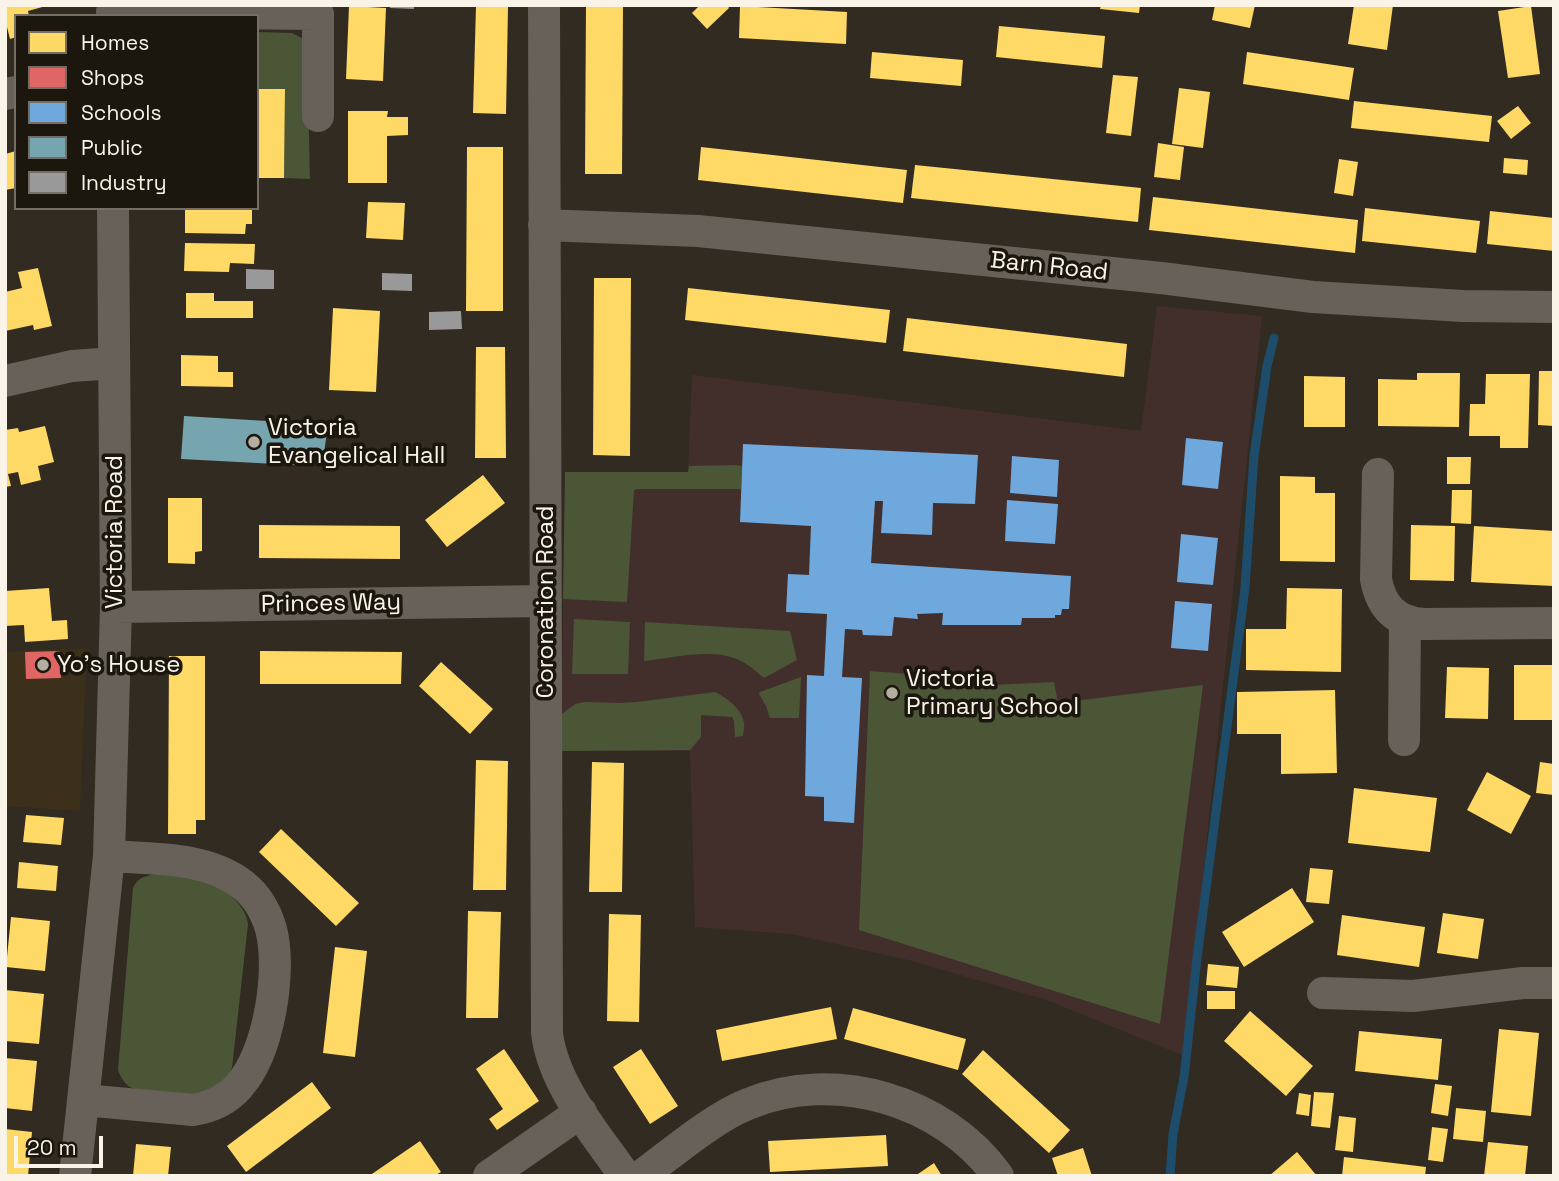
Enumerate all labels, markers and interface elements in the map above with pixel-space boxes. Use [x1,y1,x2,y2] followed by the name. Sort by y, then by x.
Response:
[14,14,259,210] legend
[81,29,149,56] text: Homes
[81,64,144,91] text: Shops
[81,99,161,126] text: Schools
[81,134,143,161] text: Public
[81,169,167,196] text: Industry
[989,246,1109,288] street label: Barn Road
[268,414,445,470] place label: Victoria Evangelical Hall
[246,434,262,450] marker: Victoria Evangelical Hall
[101,455,129,609] street label: Victoria Road
[532,506,560,698] street label: Coronation Road
[261,588,401,620] street label: Princes Way
[57,651,180,679] place label: Yo's House
[35,657,51,673] marker: Yo's House
[906,665,1079,721] place label: Victoria Primary School
[884,685,900,701] marker: Victoria Primary School
[18,1122,107,1166] scale bar
[27,1134,77,1161] text: 20 m

